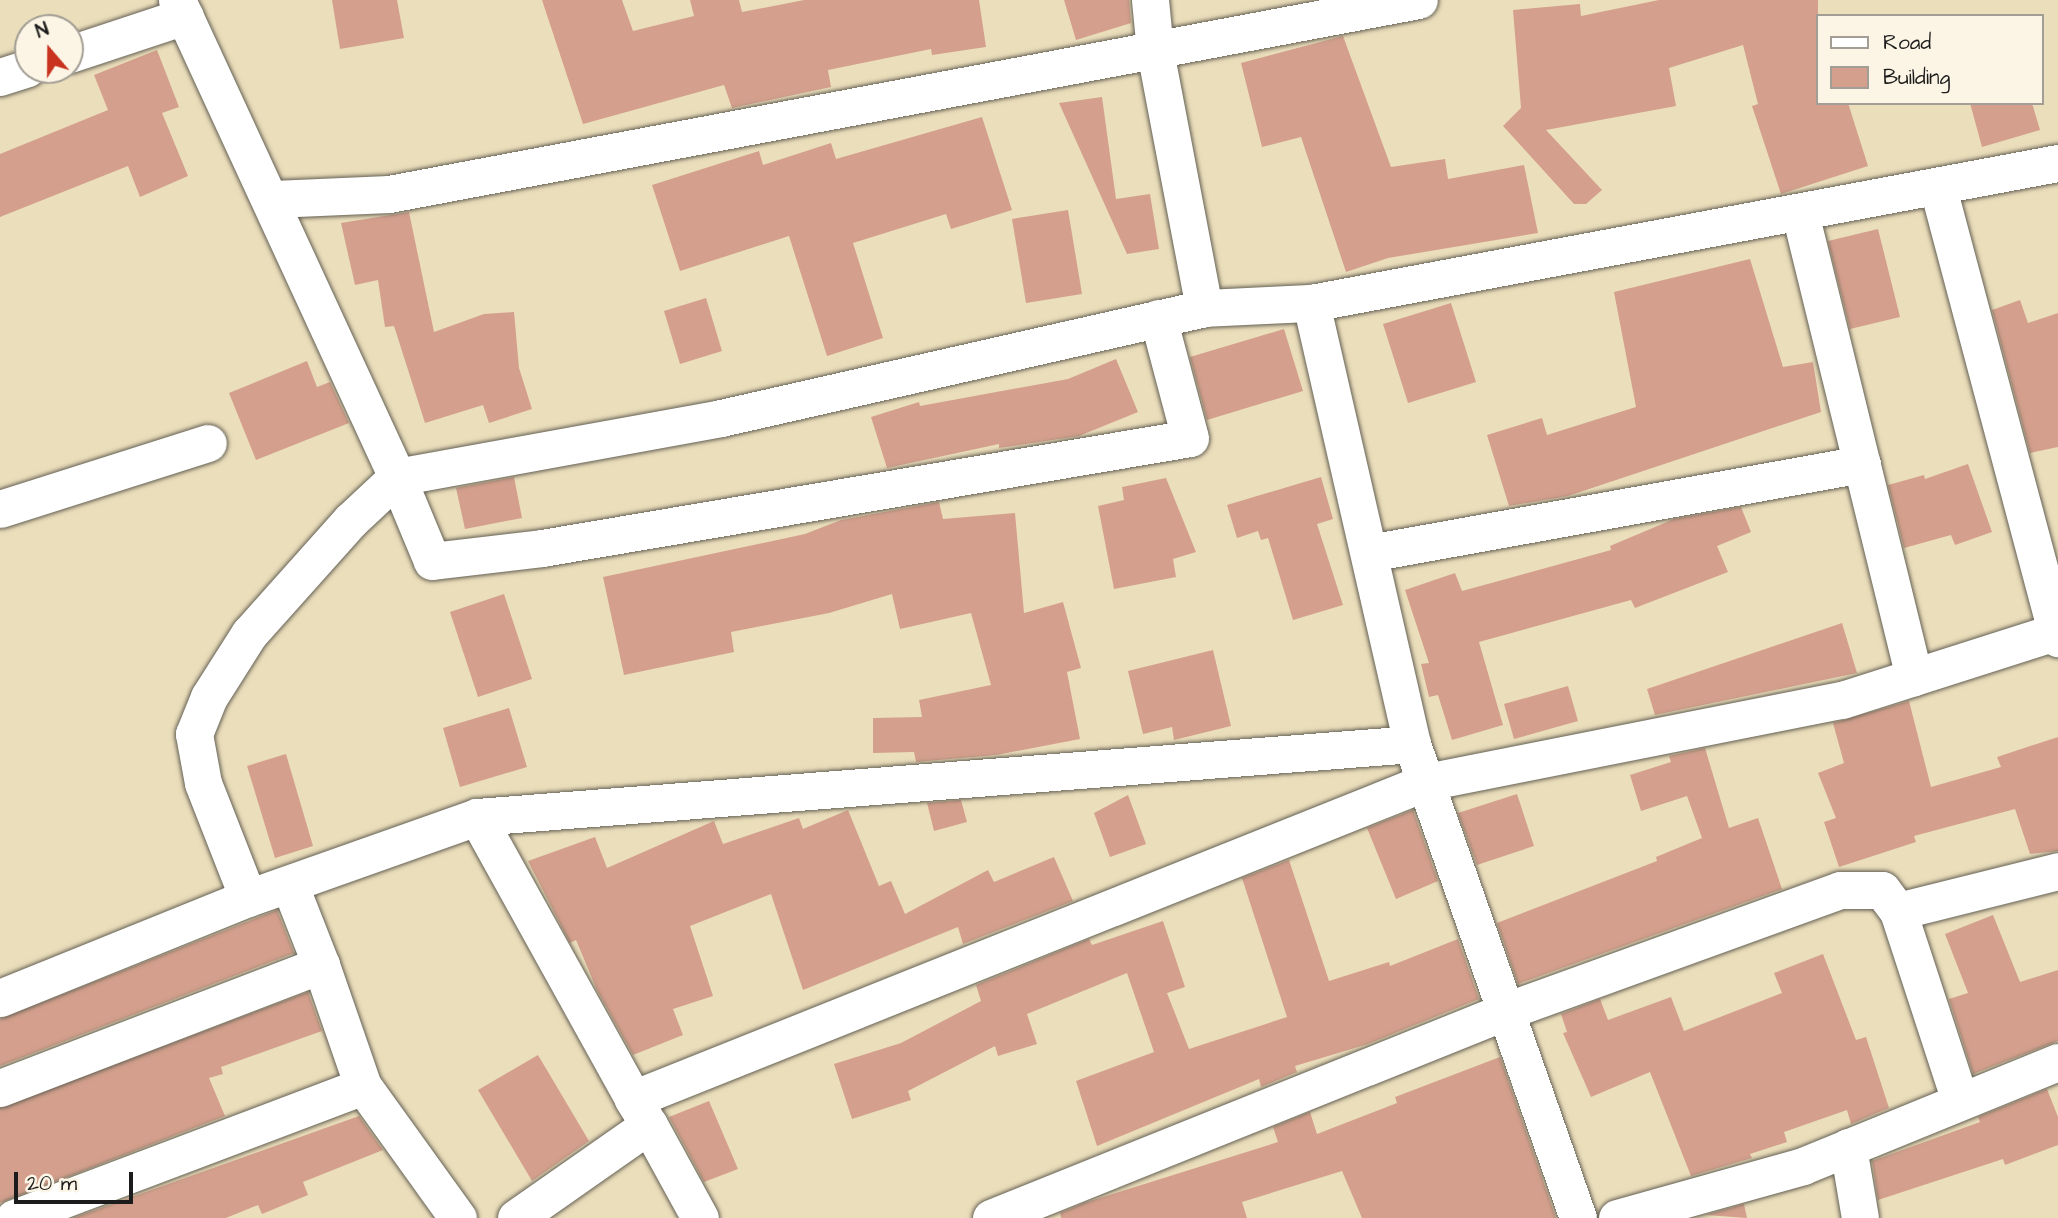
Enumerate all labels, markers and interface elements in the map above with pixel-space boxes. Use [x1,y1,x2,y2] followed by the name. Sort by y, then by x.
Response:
[14,14,84,84] north arrow
[1816,14,2044,105] legend
[32,16,53,45] text: N
[1883,28,1931,57] text: Road
[1883,63,1950,92] text: Building
[18,1158,136,1202] scale bar
[27,1169,77,1198] text: 20 m

